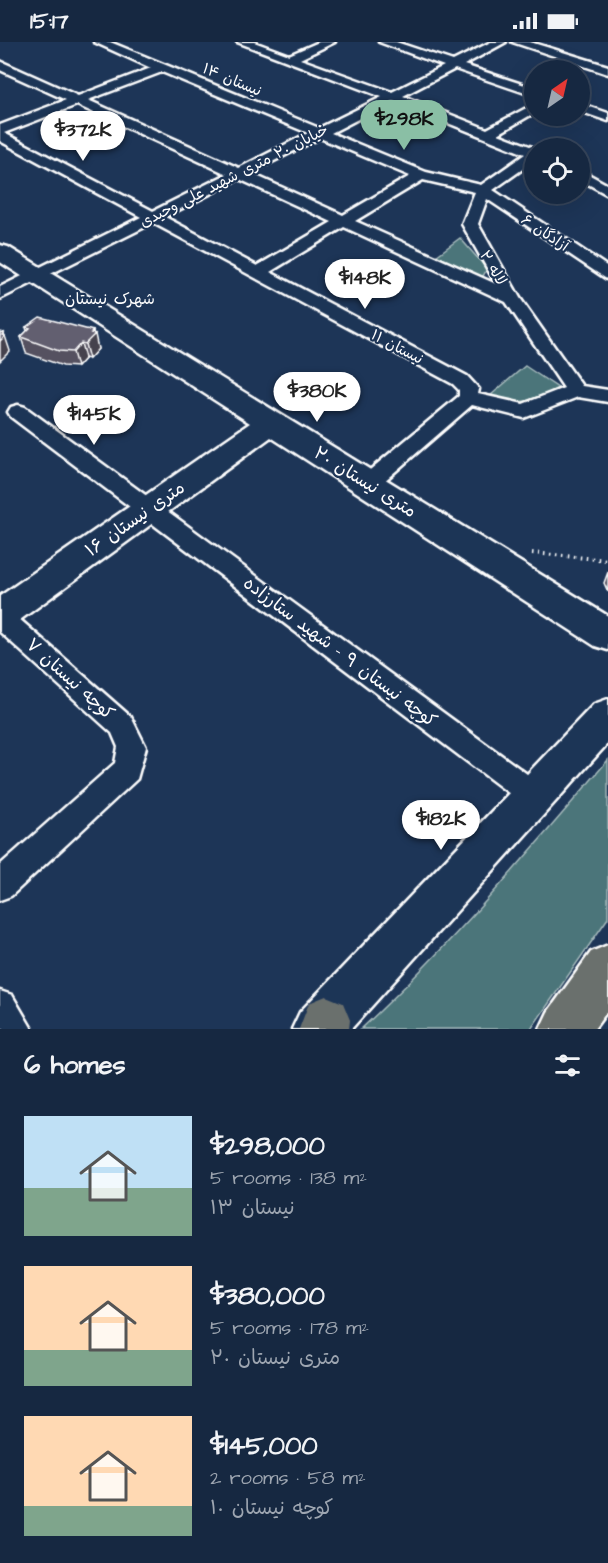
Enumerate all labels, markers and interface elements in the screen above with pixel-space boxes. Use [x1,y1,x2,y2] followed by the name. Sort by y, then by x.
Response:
[30,6,68,37] text: 15:17
[199,58,265,102] street label: نیستان ۱۴
[524,60,590,126] north arrow
[524,60,590,204] map controls
[362,100,446,151] pin: $298K
[374,105,434,133] text: $298K
[41,111,125,162] pin: $372K
[54,116,112,144] text: $372K
[136,119,332,233] street label: خیابان ۲۰ متری شهید علی وحیدی
[524,138,590,204] button: locate
[517,209,574,257] street label: آزادگان ۶
[474,247,512,289] street label: لاله ۲
[323,259,407,310] pin: $148K
[339,264,391,292] text: $148K
[65,288,155,310] district label: شهرک نیستان
[367,324,427,370] street label: نیستان ۱۱
[275,372,359,423] pin: $380K
[287,377,347,405] text: $380K
[52,395,136,446] pin: $145K
[67,400,121,428] text: $145K
[309,440,421,524] street label: ۲۰ متری نیستان
[80,475,190,563] street label: ۱۶ متری نیستان
[238,571,442,733] street label: کوچه نیستان ۹ - شهید ستارزاده
[20,632,120,726] street label: کوچه نیستان ۷
[399,800,483,851] pin: $182K
[416,805,466,833] text: $182K
[24,1047,126,1083] text: 6 homes
[551,1049,584,1082] icon: filters
[210,1128,325,1164] text: $298,000
[72,1140,144,1212] icon: home
[210,1164,367,1192] text: 5 rooms · 138 m²
[210,1194,295,1222] text: نیستان ۱۳
[210,1278,325,1314] text: $380,000
[72,1290,144,1362] icon: home
[210,1314,369,1342] text: 5 rooms · 178 m²
[210,1344,340,1372] text: ۲۰ متری نیستان
[210,1428,318,1464] text: $145,000
[72,1440,144,1512] icon: home
[210,1464,366,1492] text: 2 rooms · 58 m²
[210,1494,333,1522] text: کوچه نیستان ۱۰

